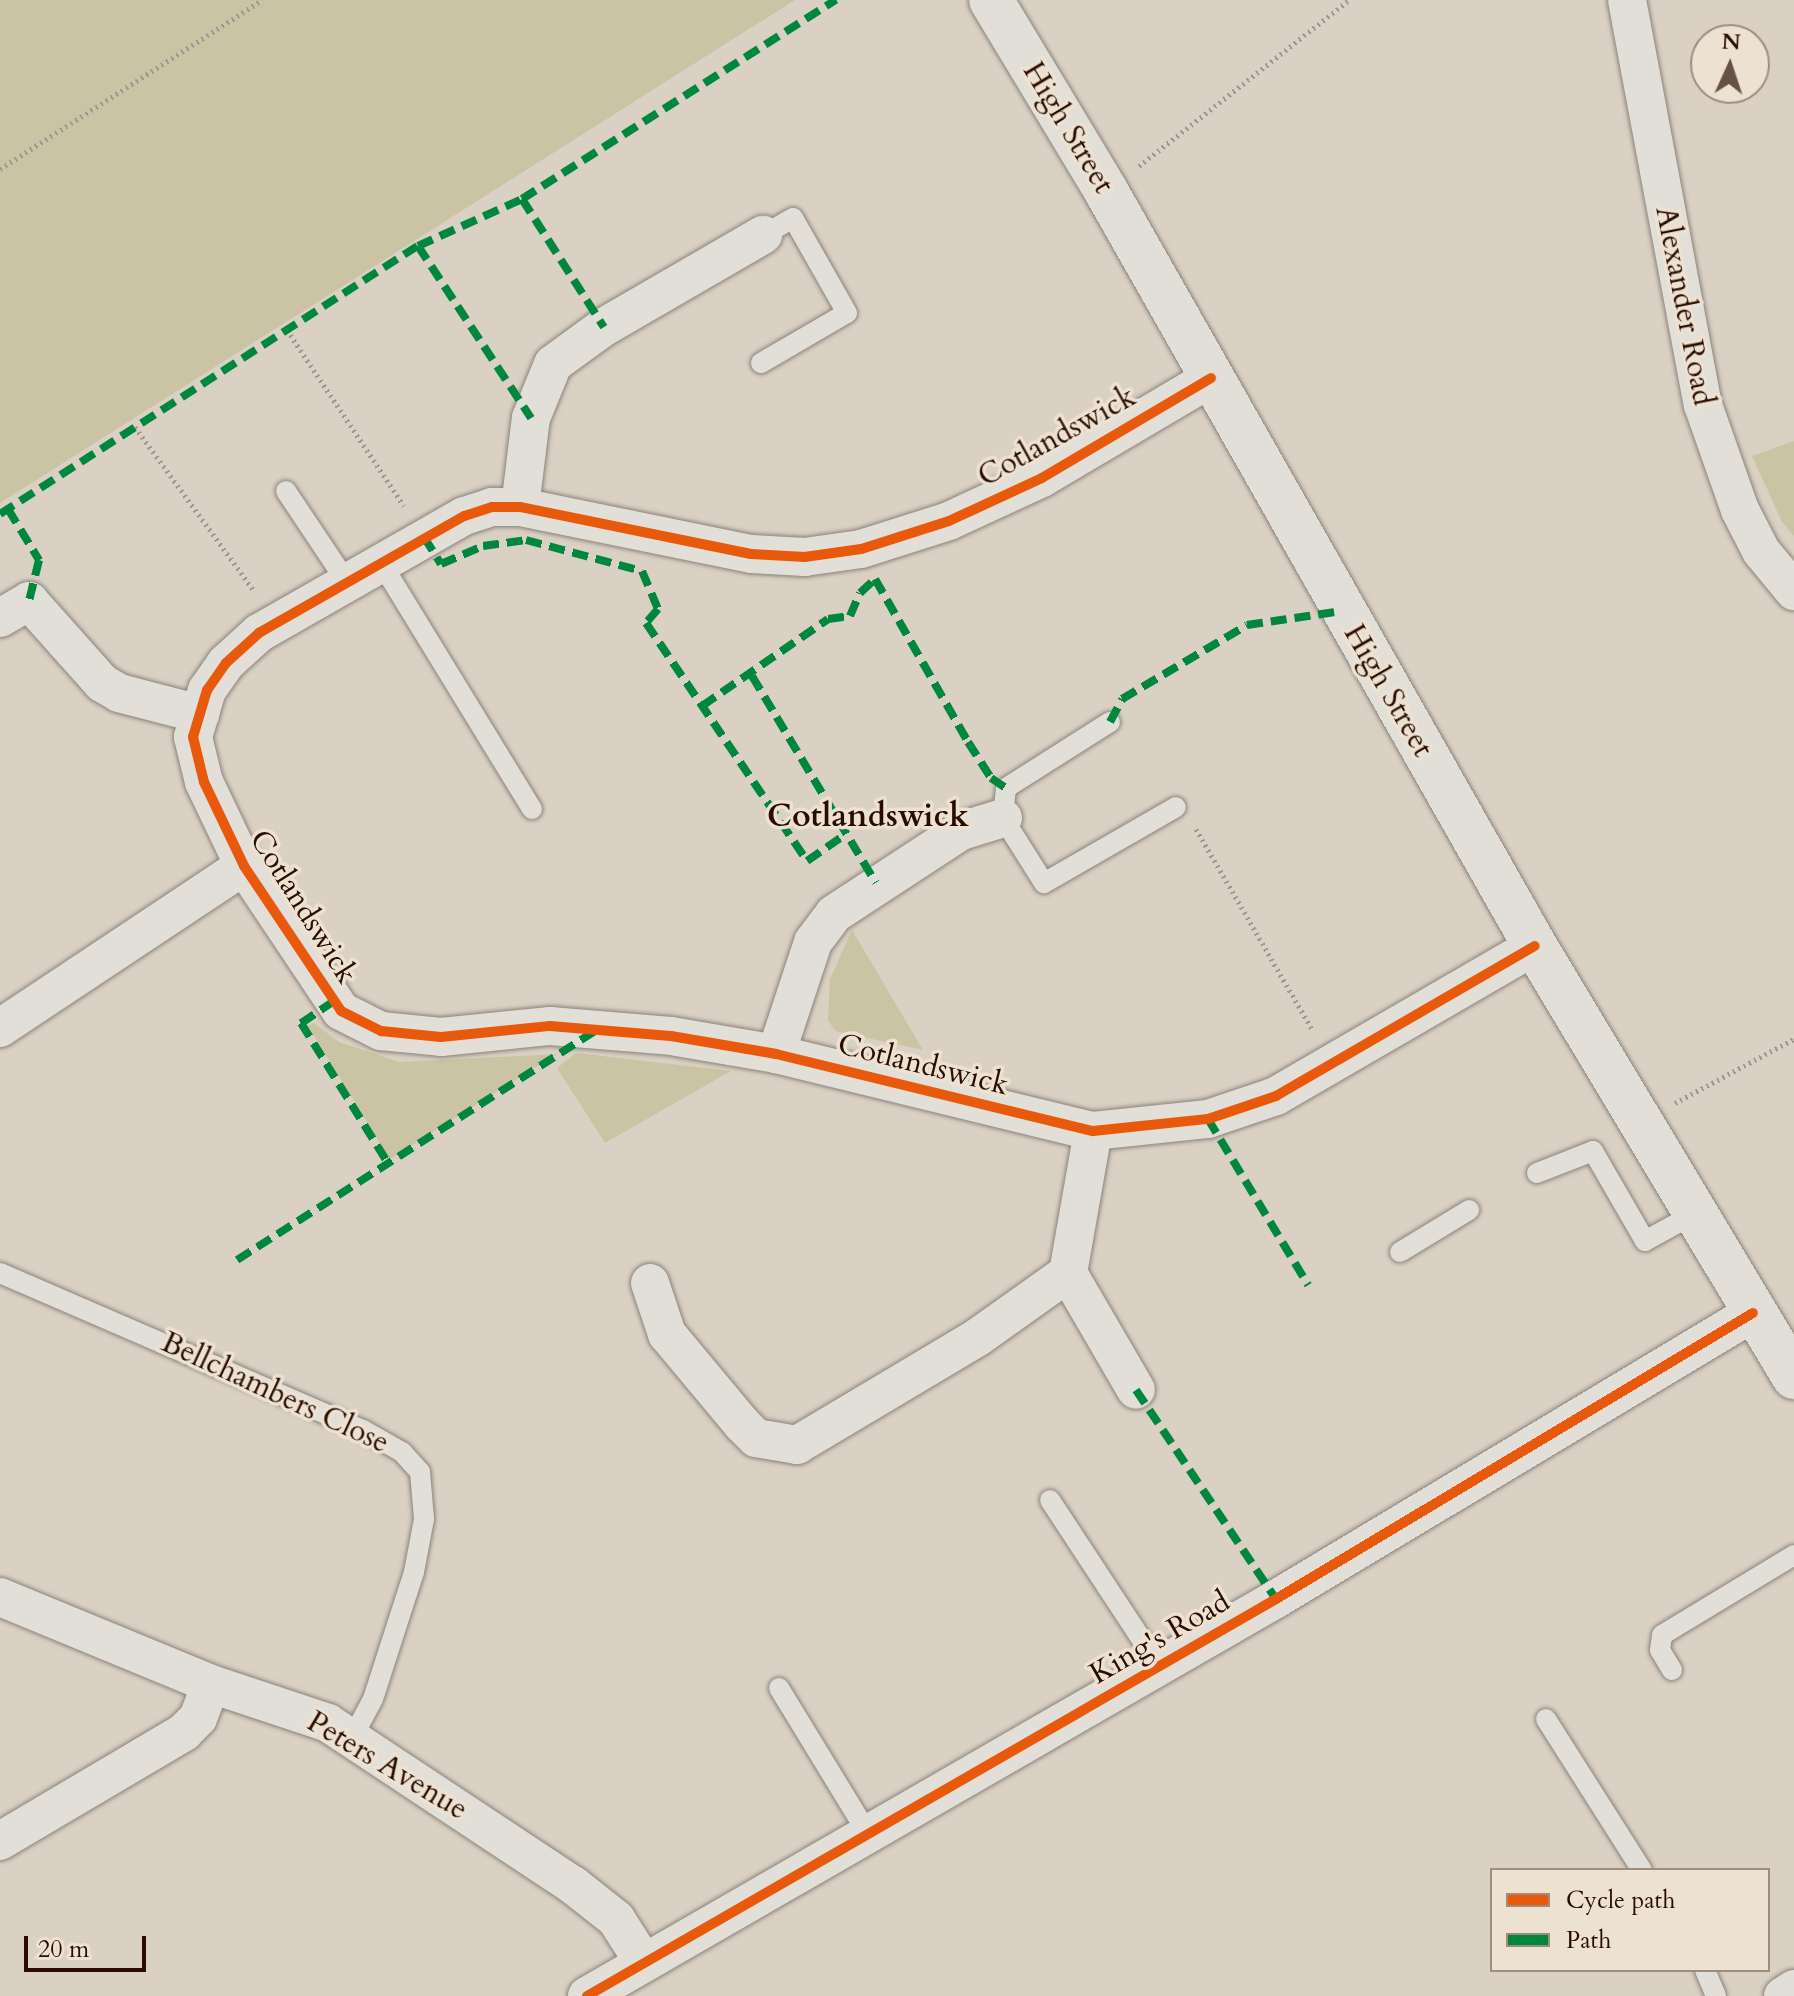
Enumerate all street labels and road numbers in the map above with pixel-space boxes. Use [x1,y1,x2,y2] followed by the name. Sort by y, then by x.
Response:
[1015,56,1121,200] street label: High Street
[1647,203,1721,409] street label: Alexander Road
[972,379,1142,495] street label: Cotlandswick
[1336,618,1440,764] street label: High Street
[241,823,365,991] street label: Cotlandswick
[834,1026,1012,1104] street label: Cotlandswick
[155,1325,395,1461] street label: Bellchambers Close
[1084,1584,1236,1692] street label: King's Road
[300,1704,474,1828] street label: Peters Avenue

